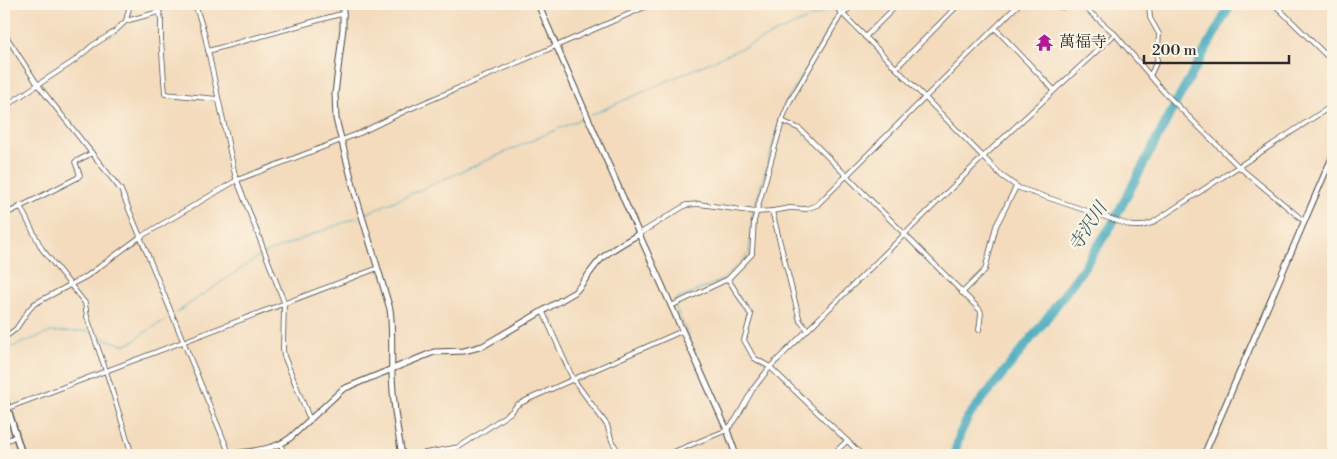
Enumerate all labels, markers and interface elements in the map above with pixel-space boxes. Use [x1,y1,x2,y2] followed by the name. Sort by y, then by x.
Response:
[1035,32,1055,52] temple icon: 萬福寺
[1059,32,1107,52] place label: 萬福寺
[1144,32,1290,64] scale bar
[1152,41,1197,60] text: 200 m
[1064,196,1113,256] water label: 寺沢川

